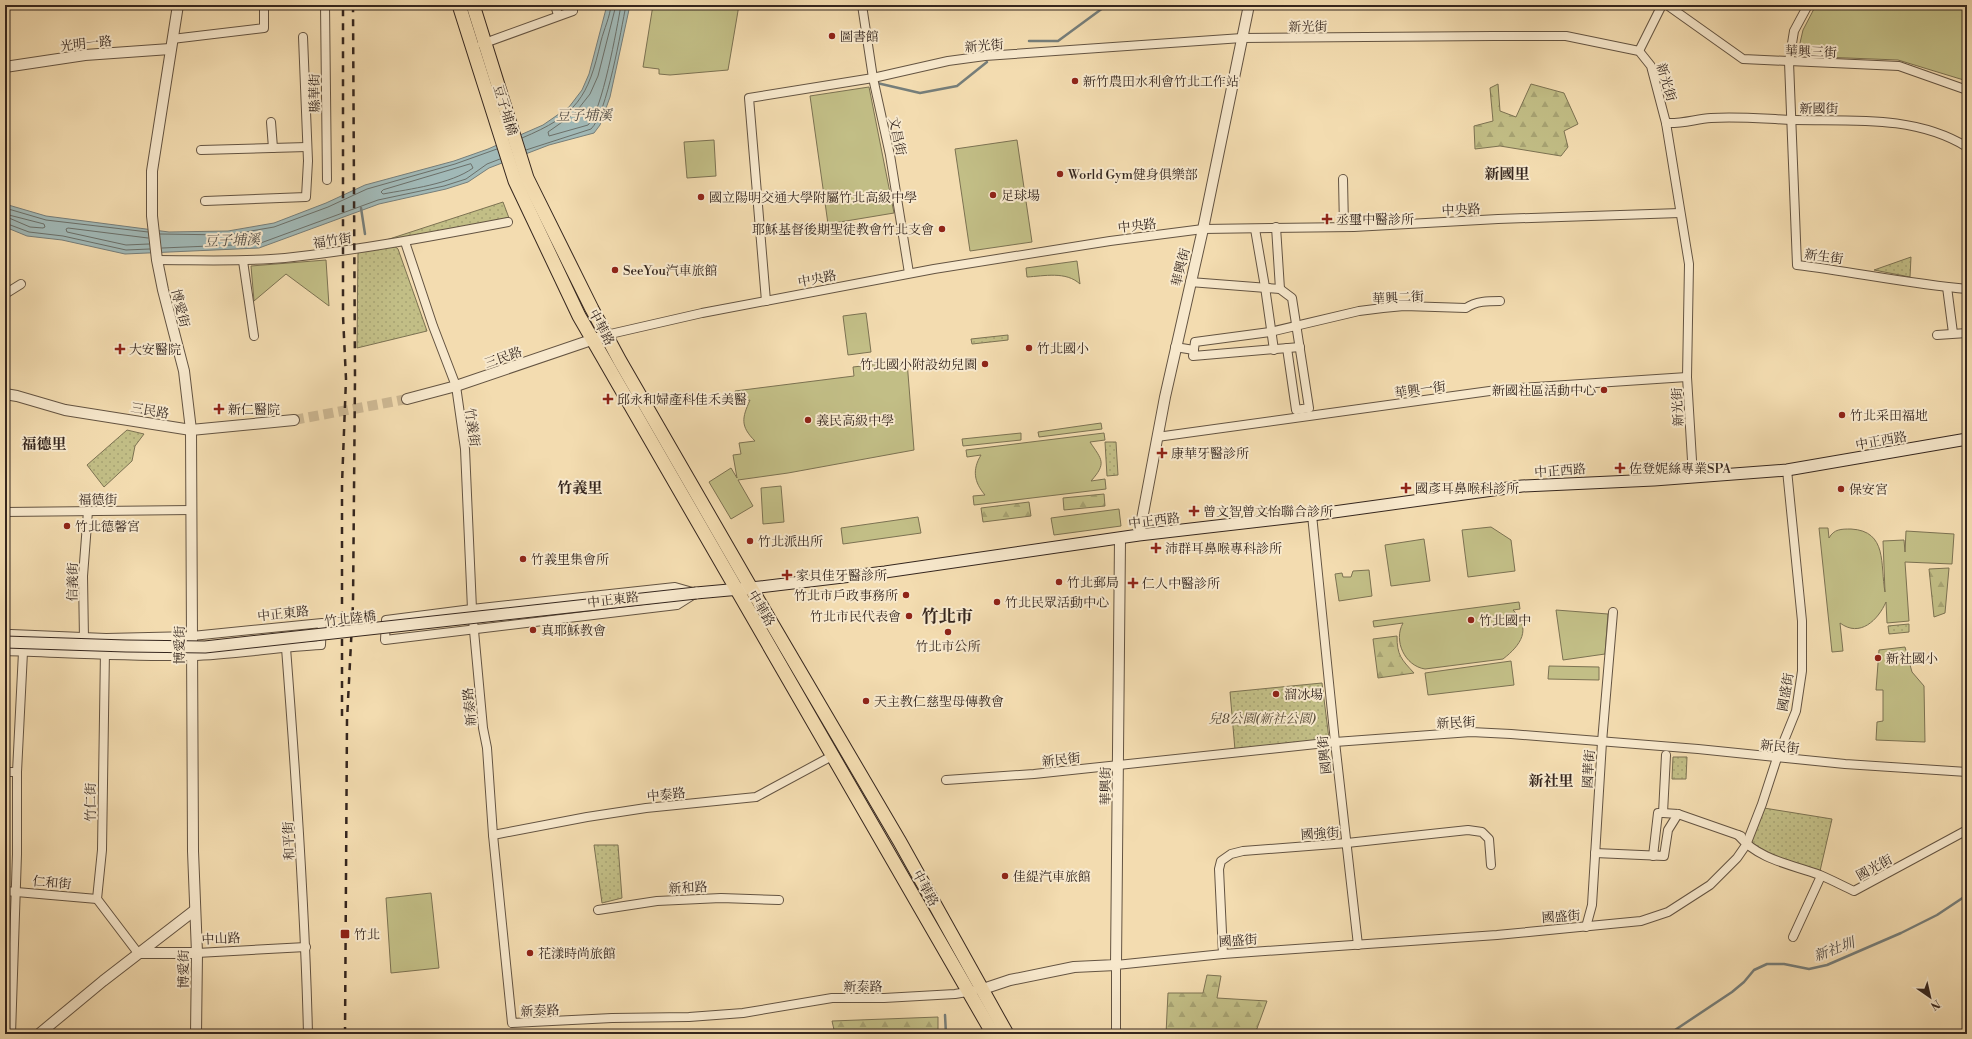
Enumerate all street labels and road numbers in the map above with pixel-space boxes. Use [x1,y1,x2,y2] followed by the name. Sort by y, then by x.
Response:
[1288,19,1328,35] street label: 新光街
[59,33,113,55] street label: 光明一路
[964,36,1004,56] street label: 新光街
[1785,43,1837,61] street label: 華興三街
[1653,61,1679,103] street label: 新光街
[307,73,323,113] street label: 縣華街
[490,83,520,138] street label: 豆子埔橋
[1799,101,1839,117] street label: 新國街
[885,115,909,157] street label: 文昌街
[1441,201,1481,219] street label: 中央路
[1117,216,1157,236] street label: 中央路
[312,230,353,252] street label: 福竹街
[1168,246,1193,288] street label: 華興街
[1803,246,1844,268] street label: 新生街
[797,267,838,291] street label: 中央路
[168,287,193,329] street label: 博愛街
[1372,289,1424,307] street label: 華興二街
[585,306,617,348] street label: 中華路
[482,344,524,372] street label: 三民路
[1393,378,1447,402] street label: 華興一街
[1669,387,1687,427] street label: 新光街
[129,400,170,422] street label: 三民路
[461,407,483,448] street label: 竹義街
[1854,429,1908,453] street label: 中正西路
[1534,461,1587,481] street label: 中正西路
[78,492,118,508] street label: 福德街
[1127,510,1181,532] street label: 中正西路
[65,562,81,602] street label: 信義街
[744,588,778,629] street label: 中華路
[586,589,640,611] street label: 中正東路
[256,603,310,625] street label: 中正東路
[323,608,377,630] street label: 竹北陸橋
[172,625,188,665] street label: 博愛街
[1775,672,1797,713] street label: 國盛街
[460,687,480,727] street label: 新泰路
[1436,714,1476,732] street label: 新民街
[1315,735,1335,775] street label: 國興街
[1760,737,1800,757] street label: 新民街
[1580,749,1598,789] street label: 國華街
[1041,750,1081,770] street label: 新民街
[1098,766,1114,806] street label: 華興街
[83,782,99,822] street label: 竹仁街
[646,785,686,805] street label: 中泰路
[280,821,298,861] street label: 和平街
[1300,825,1340,843] street label: 國強街
[1854,851,1895,884] street label: 國光街
[909,868,942,909] street label: 中華路
[32,873,72,893] street label: 仁和街
[668,879,708,897] street label: 新和路
[1541,908,1581,926] street label: 國盛街
[201,930,241,948] street label: 中山路
[1218,932,1258,950] street label: 國盛街
[176,949,192,989] street label: 博愛街
[843,979,883,995] street label: 新泰路
[520,1002,560,1020] street label: 新泰路

